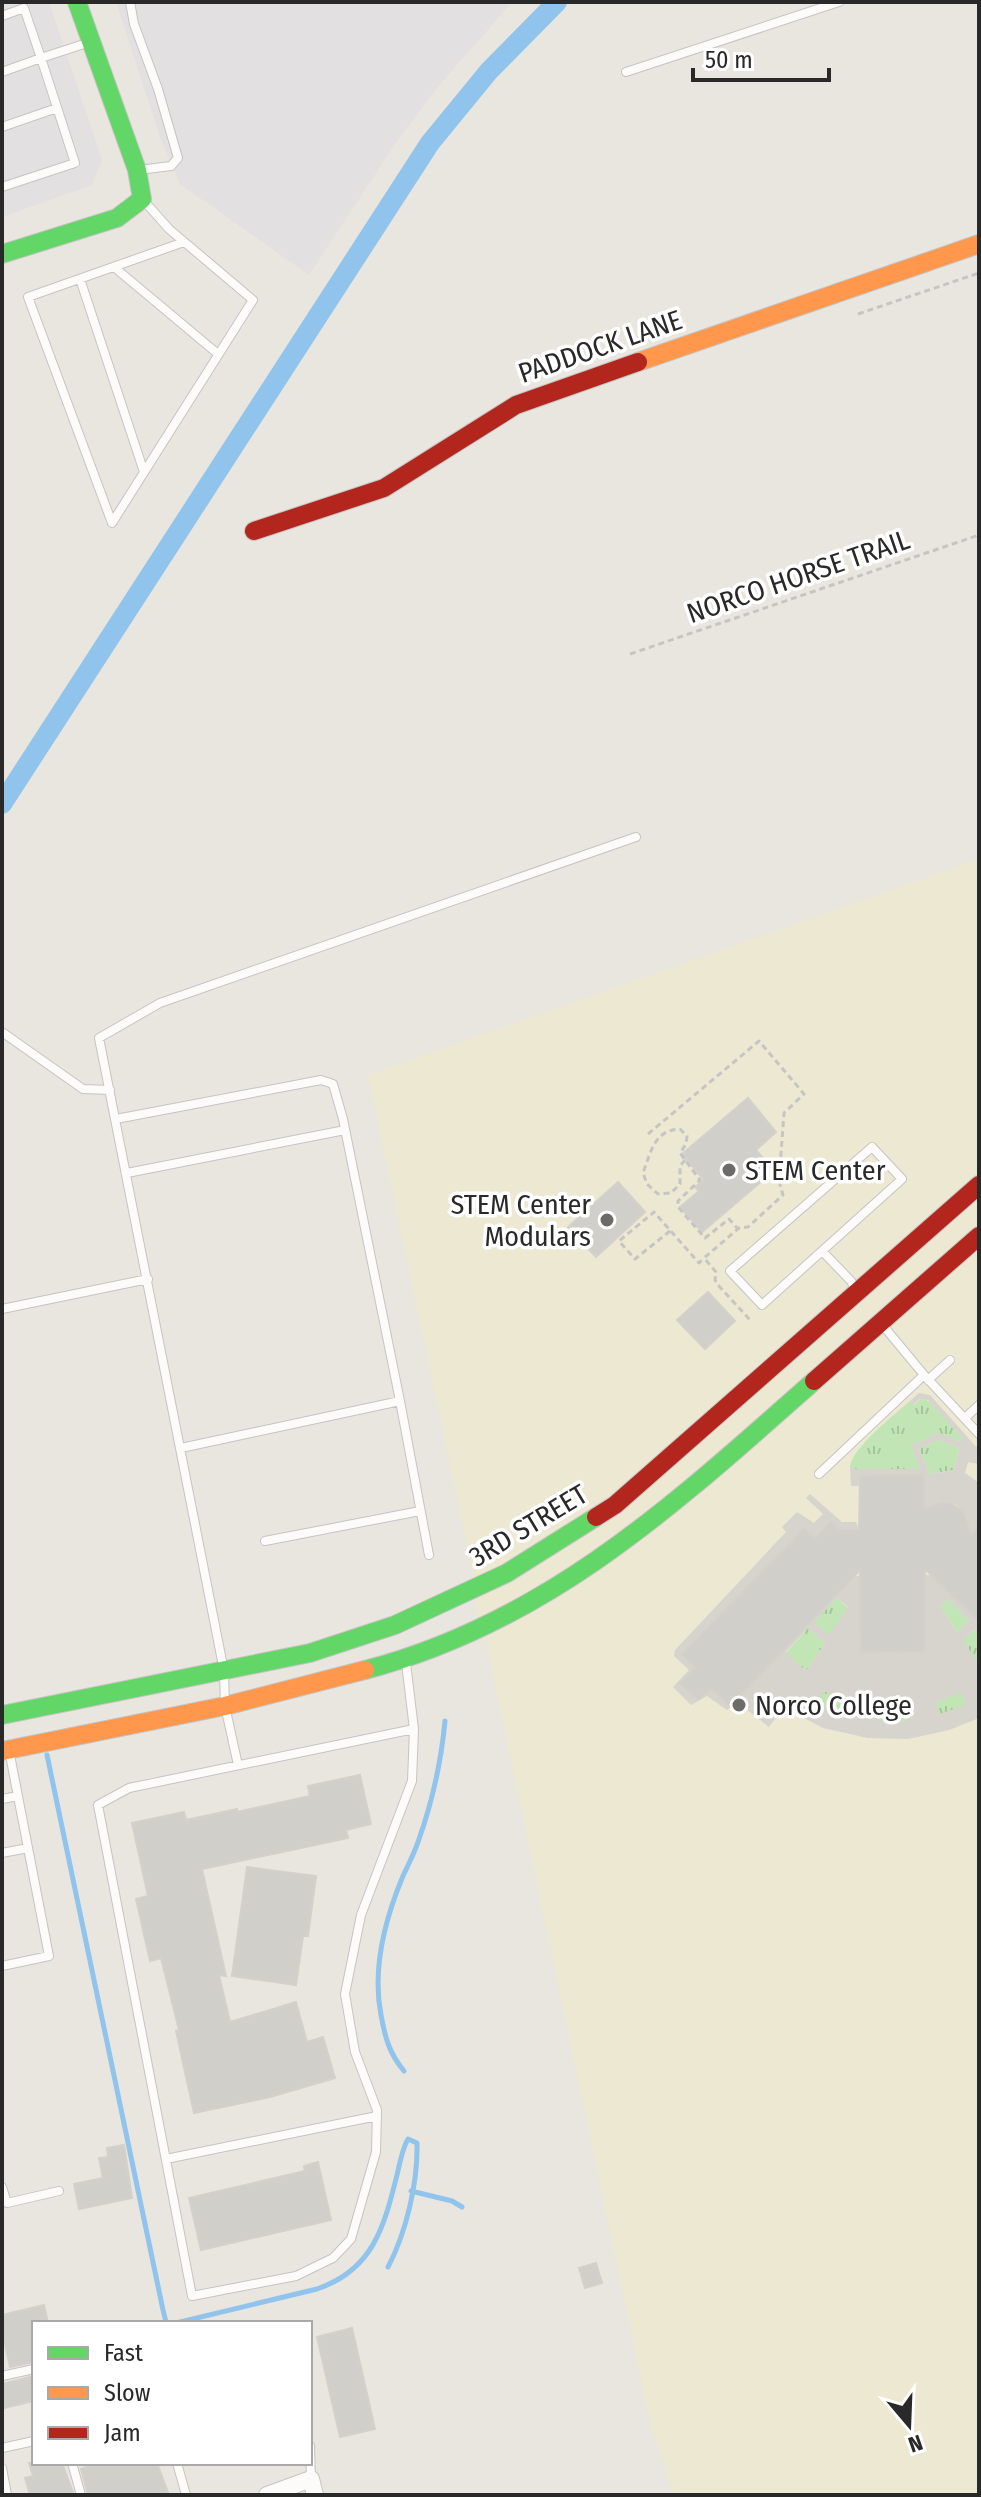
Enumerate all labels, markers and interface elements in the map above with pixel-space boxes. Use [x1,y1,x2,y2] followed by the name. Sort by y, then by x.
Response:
[693,32,829,82] scale bar
[705,46,753,74] text: 50 m
[514,303,686,390] street label: PADDOCK LANE
[682,523,914,630] street label: NORCO HORSE TRAIL
[745,1154,886,1187] place label: STEM Center
[720,1161,738,1179] marker: STEM Center
[451,1188,591,1253] place label: STEM Center Modulars
[598,1211,616,1229] marker: STEM Center Modulars
[463,1477,593,1573] street label: 3RD STREET
[755,1689,912,1722] place label: Norco College
[730,1696,748,1714] marker: Norco College
[32,2321,312,2465] legend
[104,2339,143,2367] text: Fast
[104,2379,151,2407] text: Slow
[869,2385,949,2465] north arrow
[104,2419,141,2447] text: Jam
[905,2429,926,2458] text: N

